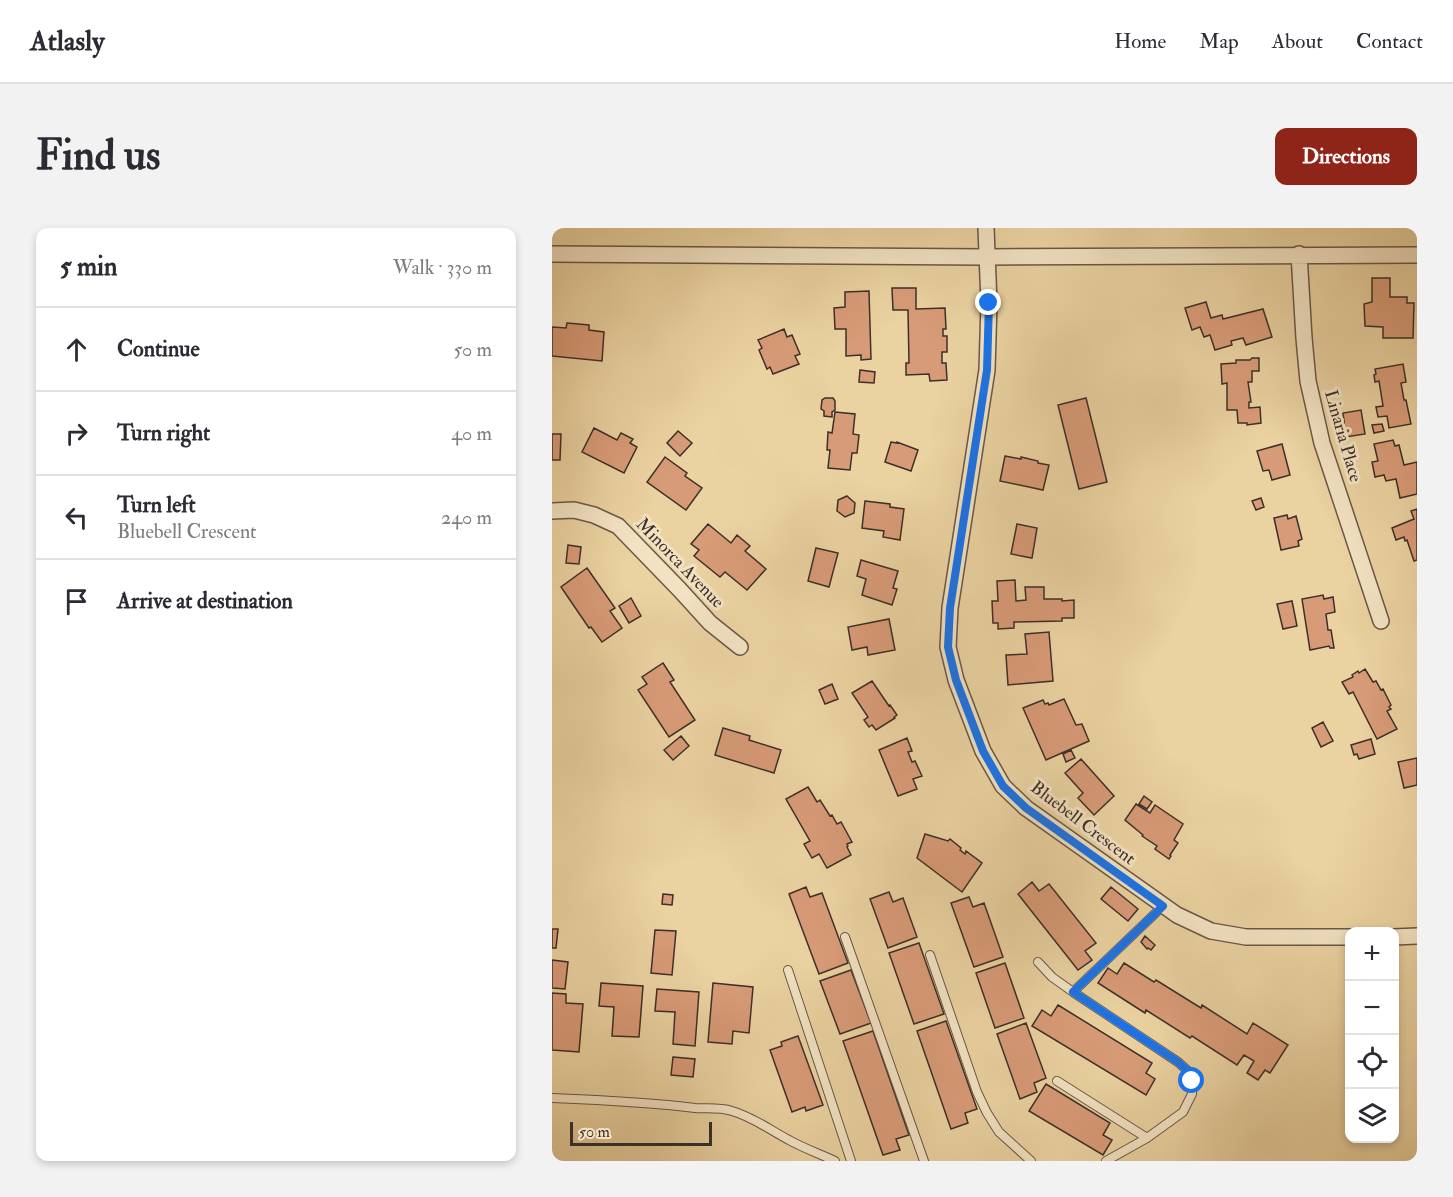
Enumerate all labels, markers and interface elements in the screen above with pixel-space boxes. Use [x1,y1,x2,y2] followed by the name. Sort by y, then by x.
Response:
[30,24,104,59] text: Atlasly
[1114,28,1166,55] text: Home
[1199,28,1239,55] text: Map
[1272,28,1323,55] text: About
[1356,28,1423,55] text: Contact
[1275,128,1417,185] button: Directions
[36,130,160,182] text: Find us
[60,251,117,283] text: 5 min
[393,255,492,280] text: Walk · 330 m
[975,289,1001,315] route end
[60,333,93,366] icon: ahead
[117,335,200,363] text: Continue
[453,337,492,362] text: 50 m
[1319,387,1367,485] street label: Linaria Place
[60,417,93,450] icon: right
[117,419,210,447] text: Turn right
[451,421,492,446] text: 40 m
[117,491,196,519] text: Turn left
[60,501,93,534] icon: left
[441,505,492,530] text: 240 m
[631,513,729,614] street label: Minorca Avenue
[117,519,257,544] text: Bluebell Crescent
[60,585,93,618] icon: arrive
[117,587,293,615] text: Arrive at destination
[1026,776,1140,870] street label: Bluebell Crescent
[1345,927,1399,1143] map controls
[1345,927,1399,981] button: +
[1345,981,1399,1035] button: −
[1345,1035,1399,1089] button: locate
[1178,1067,1204,1093] route start
[1345,1089,1399,1143] button: layers
[570,1119,712,1146] scale bar
[579,1122,610,1142] text: 50 m

